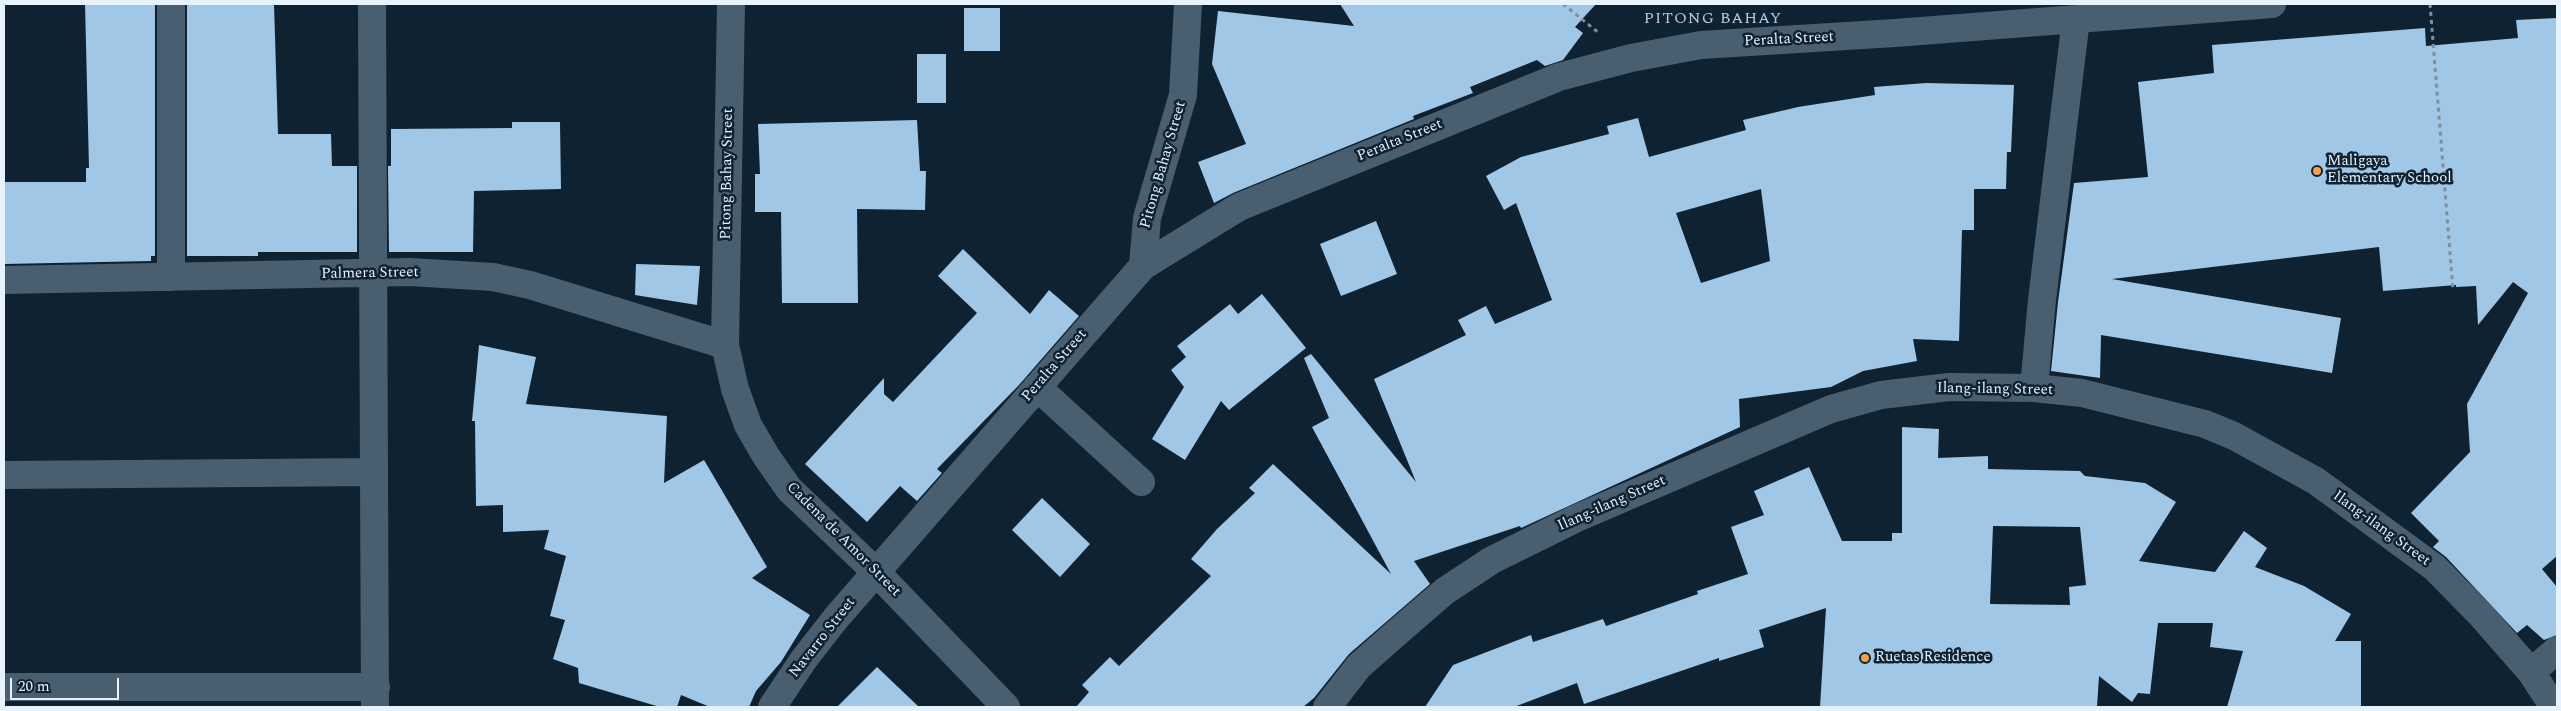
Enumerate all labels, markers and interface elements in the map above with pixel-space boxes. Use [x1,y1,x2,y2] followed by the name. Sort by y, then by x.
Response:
[1642,10,1784,30] district label: PITONG BAHAY
[1744,29,1834,51] street label: Peralta Street
[1137,99,1191,231] street label: Pitong Bahay Street
[718,108,738,240] street label: Pitong Bahay Street
[1355,116,1445,166] street label: Peralta Street
[2327,153,2452,188] place label: Maligaya Elementary School
[2311,165,2323,177] marker: Maligaya Elementary School
[321,264,419,284] street label: Palmera Street
[1019,326,1091,406] street label: Peralta Street
[1937,380,2053,400] street label: Ilang-ilang Street
[1555,472,1669,536] street label: Ilang-ilang Street
[782,479,904,601] street label: Cadena de Amor Street
[2329,488,2433,570] street label: Ilang-ilang Street
[786,594,860,682] street label: Navarro Street
[1875,649,1991,667] place label: Ruetas Residence
[1859,652,1871,664] marker: Ruetas Residence
[12,668,121,700] scale bar
[18,675,50,698] text: 20 m

